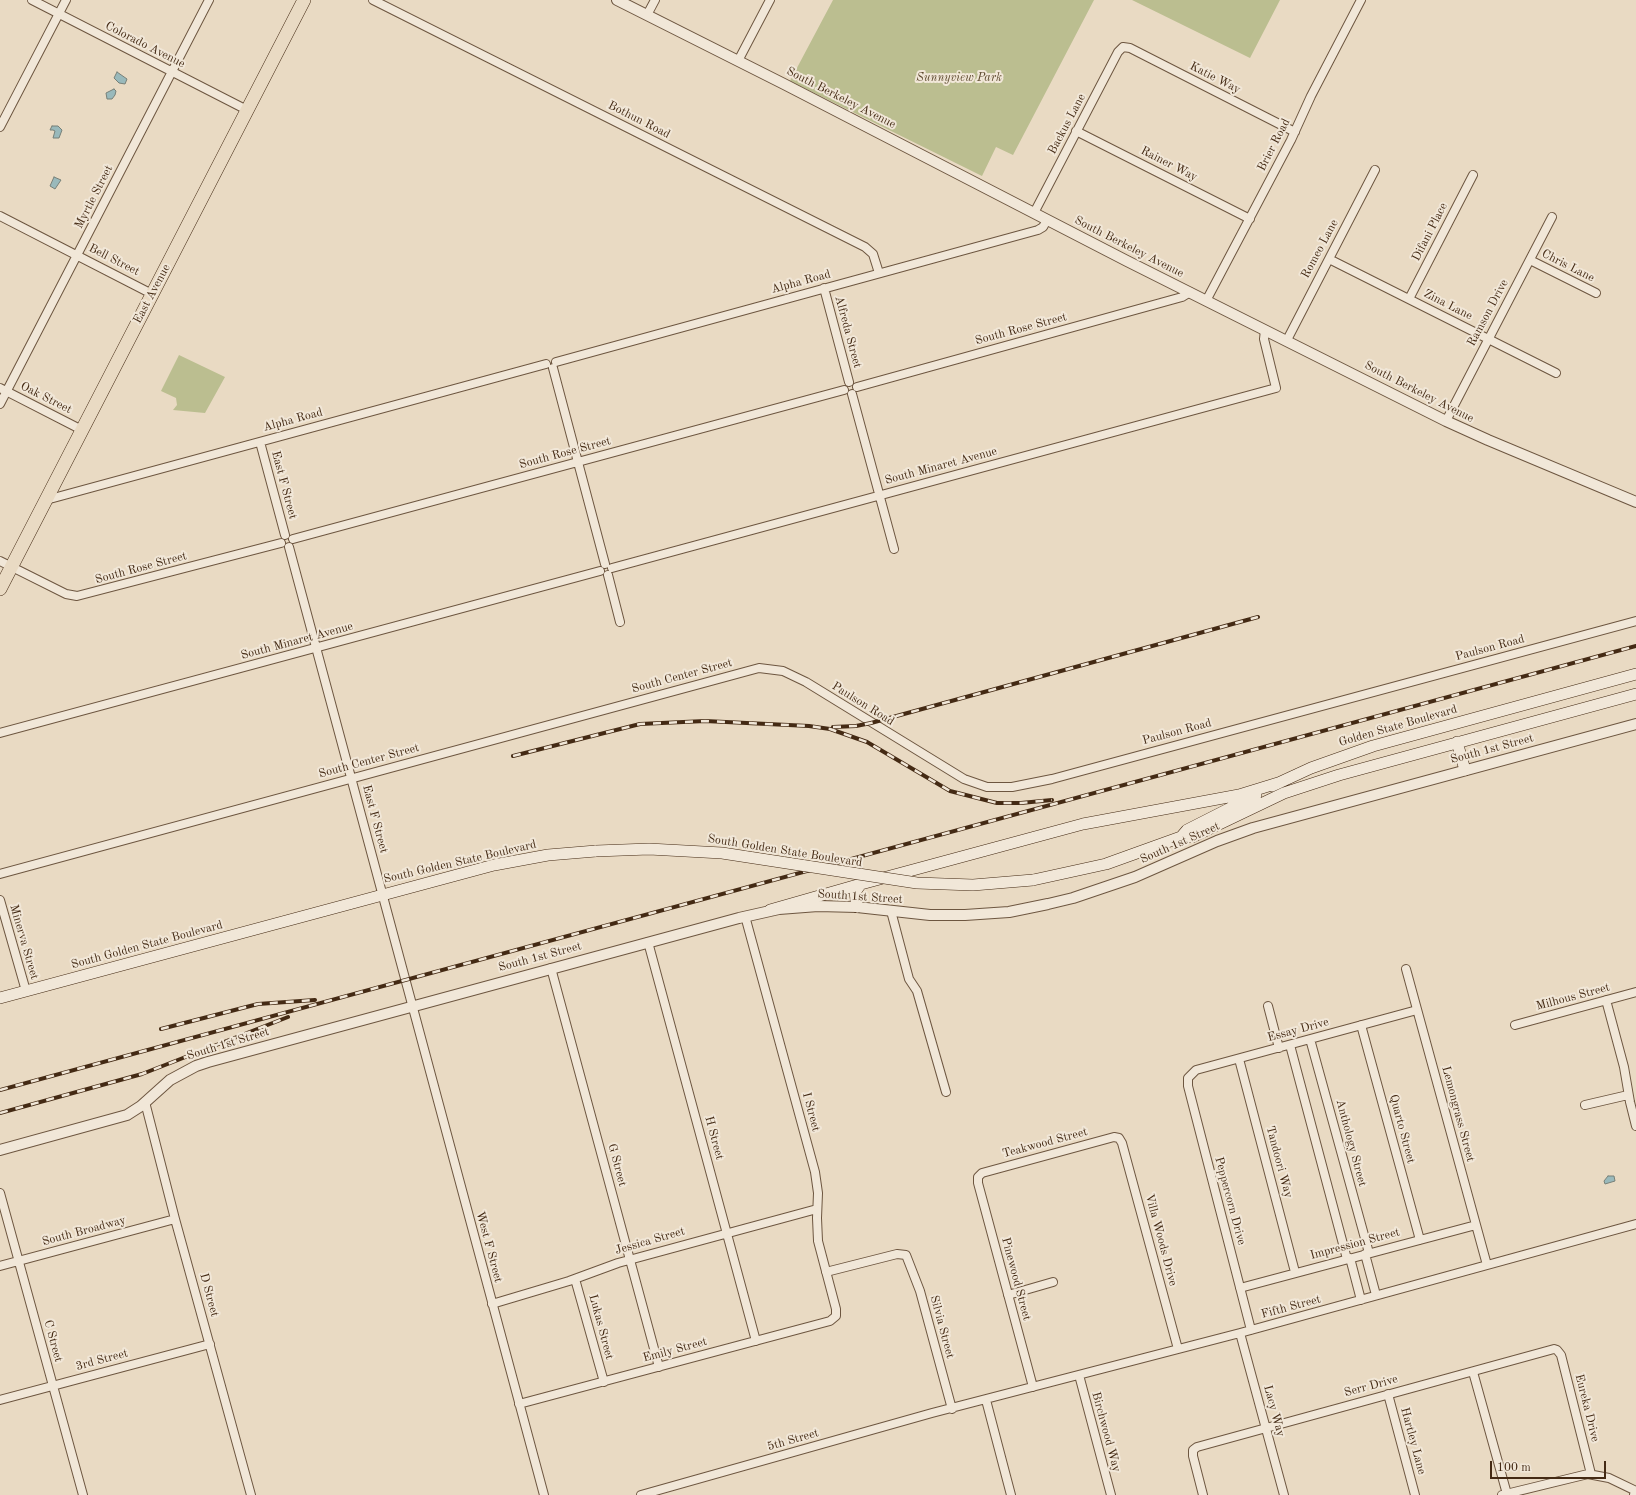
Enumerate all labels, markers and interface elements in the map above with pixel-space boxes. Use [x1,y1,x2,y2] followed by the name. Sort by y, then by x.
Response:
[103,19,187,71] street label: Colorado Avenue
[1187,59,1243,97] street label: Katie Way
[784,64,898,132] street label: South Berkeley Avenue
[916,71,1002,85] park label: Sunnyview Park
[1045,91,1089,157] street label: Backus Lane
[605,98,673,142] street label: Bothun Road
[1255,116,1293,174] street label: Brier Road
[1138,144,1200,184] street label: Rainer Way
[72,163,116,231] street label: Myrtle Street
[1409,200,1451,264] street label: Difani Place
[1072,213,1186,281] street label: South Berkeley Avenue
[1298,217,1342,281] street label: Romeo Lane
[86,241,142,279] street label: Bell Street
[1539,247,1597,285] street label: Chris Lane
[130,262,174,326] street label: East Avenue
[770,267,832,297] street label: Alpha Road
[1464,277,1512,349] street label: Ramson Drive
[1421,287,1475,323] street label: Zina Lane
[831,294,865,370] street label: Alfreda Street
[974,310,1068,348] street label: South Rose Street
[1362,358,1476,426] street label: South Berkeley Avenue
[18,379,74,417] street label: Oak Street
[262,405,324,435] street label: Alpha Road
[518,434,612,472] street label: South Rose Street
[883,444,999,488] street label: South Minaret Avenue
[268,449,300,521] street label: East F Street
[94,549,188,587] street label: South Rose Street
[239,619,355,663] street label: South Minaret Avenue
[1454,632,1526,664] street label: Paulson Road
[630,656,734,696] street label: South Center Street
[829,679,897,729] street label: Paulson Road
[1337,702,1459,750] street label: Golden State Boulevard
[1141,716,1213,748] street label: Paulson Road
[1449,731,1535,767] street label: South 1st Street
[317,741,421,781] street label: South Center Street
[359,783,391,855] street label: East F Street
[1138,819,1222,867] street label: South 1st Street
[707,832,863,870] street label: South Golden State Boulevard
[382,837,538,887] street label: South Golden State Boulevard
[817,887,903,907] street label: South 1st Street
[6,903,42,981] street label: Minerva Street
[70,918,224,972] street label: South Golden State Boulevard
[497,939,583,975] street label: South 1st Street
[1535,980,1611,1014] street label: Milhous Street
[1266,1015,1330,1045] street label: Essay Drive
[185,1025,271,1063] street label: South 1st Street
[1438,1065,1478,1163] street label: Lemongrass Street
[799,1091,823,1133] street label: I Street
[1386,1093,1418,1165] street label: Quarto Street
[1332,1098,1370,1188] street label: Anthology Street
[701,1115,727,1161] street label: H Street
[1262,1124,1296,1200] street label: Tandoori Way
[1001,1125,1089,1161] street label: Teakwood Street
[604,1142,630,1188] street label: G Street
[1211,1155,1249,1247] street label: Peppercorn Drive
[1142,1192,1180,1288] street label: Villa Woods Drive
[473,1210,505,1284] street label: West F Street
[40,1213,128,1249] street label: South Broadway
[613,1224,687,1258] street label: Jessica Street
[1309,1225,1401,1263] street label: Impression Street
[998,1236,1034,1322] street label: Pinewood Street
[196,1272,222,1318] street label: D Street
[1260,1292,1322,1322] street label: Fifth Street
[585,1293,617,1361] street label: Lukas Street
[927,1294,957,1360] street label: Silvia Street
[40,1318,66,1364] street label: C Street
[641,1335,709,1365] street label: Emily Street
[74,1346,130,1374] street label: 3rd Street
[1343,1372,1399,1400] street label: Serr Drive
[1572,1373,1602,1443] street label: Eureka Drive
[1260,1384,1288,1438] street label: Lacy Way
[1088,1390,1124,1474] street label: Birchwood Way
[1397,1406,1429,1476] street label: Hartley Lane
[766,1426,820,1454] street label: 5th Street
[1492,1453,1608,1479] scale bar
[1497,1462,1531,1474] text: 100 m

